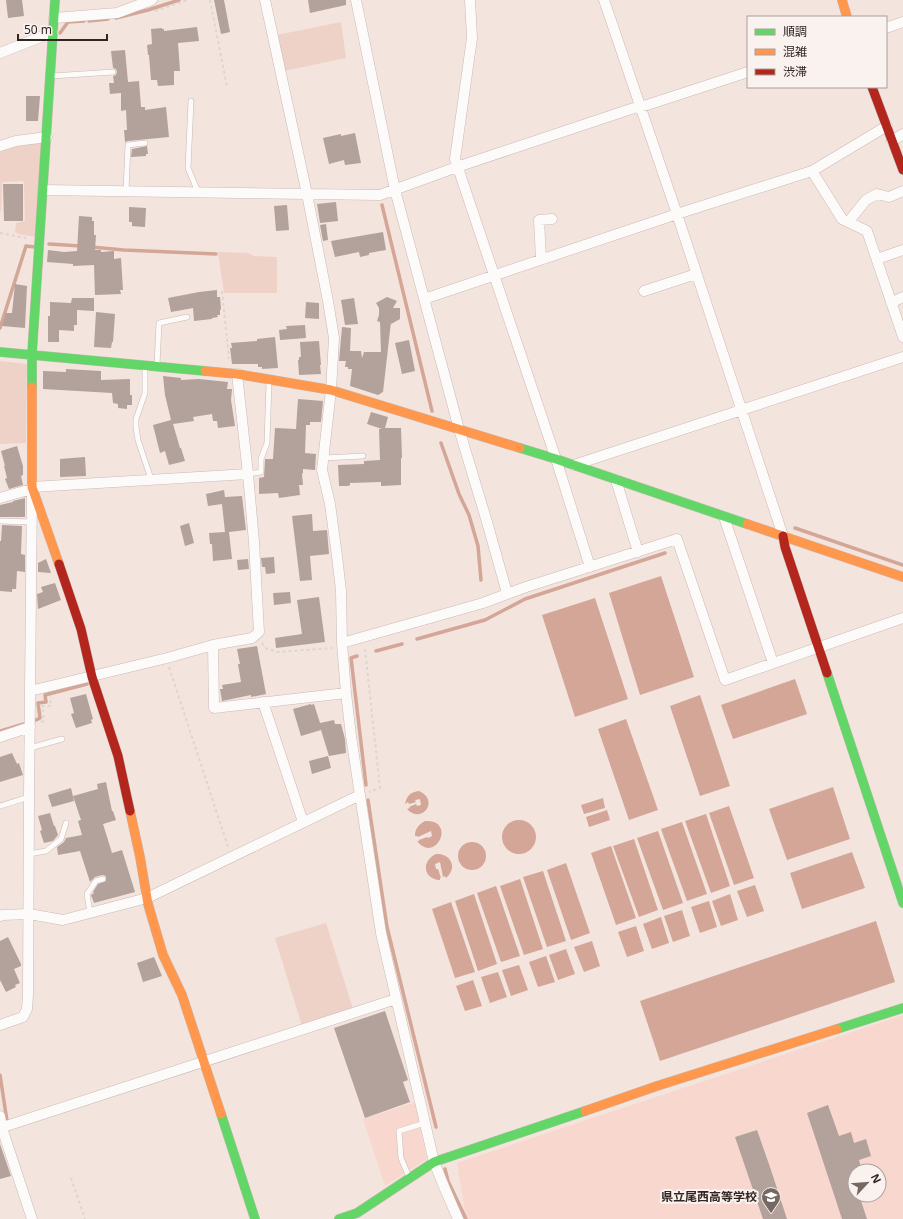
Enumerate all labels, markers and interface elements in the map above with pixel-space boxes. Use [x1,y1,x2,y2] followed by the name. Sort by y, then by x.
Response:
[18,16,107,42] scale bar
[747,16,887,88] legend
[24,21,52,38] text: 50 m
[783,23,807,40] text: 順調
[783,43,807,60] text: 混雑
[783,63,807,80] text: 渋滞
[847,1163,887,1203] north arrow
[868,1171,885,1186] text: N
[760,1186,782,1214] school or university icon: 県立尾西高等学校
[661,1188,757,1205] place label: 県立尾西高等学校

